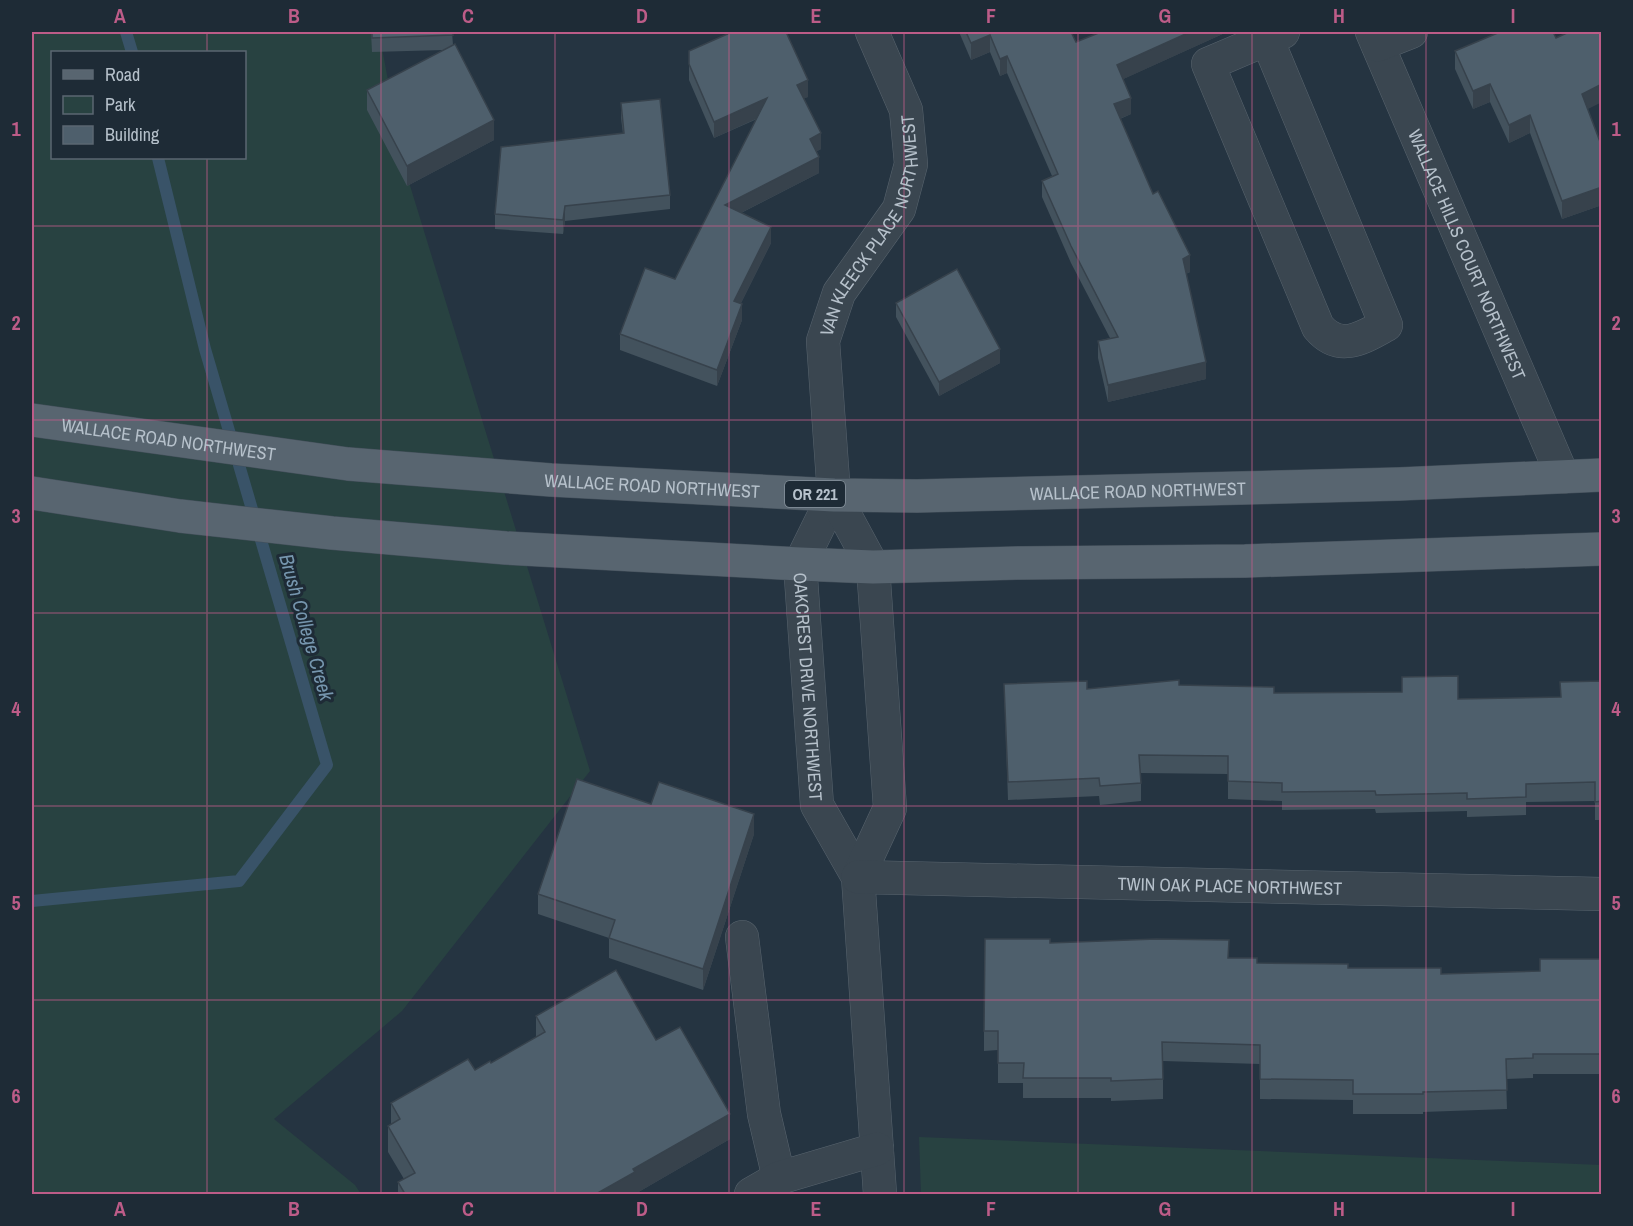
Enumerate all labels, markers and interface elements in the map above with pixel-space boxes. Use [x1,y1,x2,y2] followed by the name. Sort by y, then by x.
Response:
[114,2,126,29] text: A
[288,2,300,29] text: B
[462,2,474,29] text: C
[636,2,648,29] text: D
[811,2,822,29] text: E
[986,2,996,29] text: F
[1159,2,1171,29] text: G
[1333,2,1345,29] text: H
[1511,2,1515,29] text: I
[51,51,246,159] legend
[105,62,140,87] text: Road
[105,92,136,117] text: Park
[813,114,924,339] street label: VAN KLEECK PLACE NORTHWEST
[11,115,21,142] text: 1
[1611,115,1621,142] text: 1
[105,122,160,147] text: Building
[1403,125,1532,384] street label: WALLACE HILLS COURT NORTHWEST
[11,309,21,336] text: 2
[1611,309,1621,336] text: 2
[60,412,277,466] street label: WALLACE ROAD NORTHWEST
[544,467,761,504] street label: WALLACE ROAD NORTHWEST
[1030,475,1246,506] street label: WALLACE ROAD NORTHWEST
[785,481,845,507] road number: OR 221
[11,502,21,529] text: 3
[1611,502,1621,529] text: 3
[273,551,341,704] water label: Brush College Creek
[788,572,829,802] street label: OAKCREST DRIVE NORTHWEST
[11,695,21,722] text: 4
[1611,695,1621,722] text: 4
[1117,870,1342,901] street label: TWIN OAK PLACE NORTHWEST
[11,889,21,916] text: 5
[1611,889,1621,916] text: 5
[11,1082,21,1109] text: 6
[1611,1082,1621,1109] text: 6
[114,1195,126,1222] text: A
[288,1195,300,1222] text: B
[462,1195,474,1222] text: C
[636,1195,648,1222] text: D
[811,1195,822,1222] text: E
[986,1195,996,1222] text: F
[1159,1195,1171,1222] text: G
[1333,1195,1345,1222] text: H
[1511,1195,1515,1222] text: I

